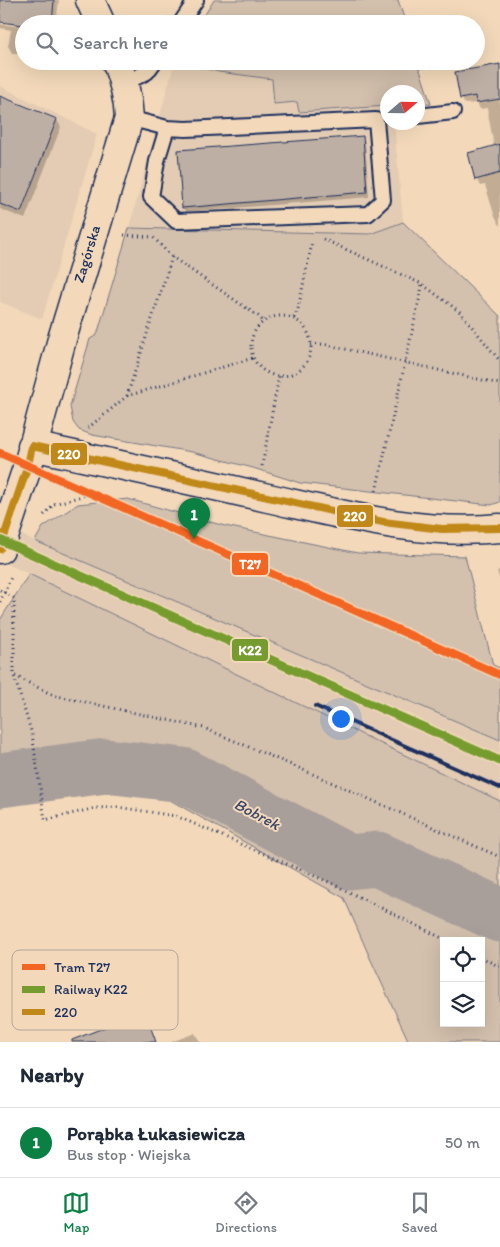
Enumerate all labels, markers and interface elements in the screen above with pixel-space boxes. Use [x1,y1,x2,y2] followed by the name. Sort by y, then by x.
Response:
[15,15,485,70] search box
[33,29,61,57] icon: search
[73,31,168,54] text: Search here
[380,85,425,130] north arrow
[70,222,104,285] street label: Zagórska
[50,442,88,466] line badge: 220
[57,446,81,463] text: 220
[178,498,210,539] pin: 1
[336,504,374,528] line badge: 220
[343,508,367,525] text: 220
[231,552,269,576] line badge: T27
[238,556,261,573] text: T27
[231,638,269,662] line badge: K22
[238,642,262,659] text: K22
[328,706,354,732] your location
[231,794,284,834] water label: Bobrek
[440,937,485,1027] map controls
[440,937,485,982] button: locate
[12,950,178,1030] legend
[54,959,110,976] text: Tram T27
[54,981,128,998] text: Railway K22
[440,982,485,1027] button: layers
[54,1004,77,1021] text: 220
[20,1062,84,1087] text: Nearby
[67,1122,245,1145] text: Porąbka Łukasiewicza
[32,1133,40,1152] text: 1
[445,1133,480,1152] text: 50 m
[67,1145,191,1164] text: Bus stop · Wiejska
[62,1189,90,1236] tab: Map
[215,1189,277,1236] tab: Directions
[402,1189,438,1236] tab: Saved

